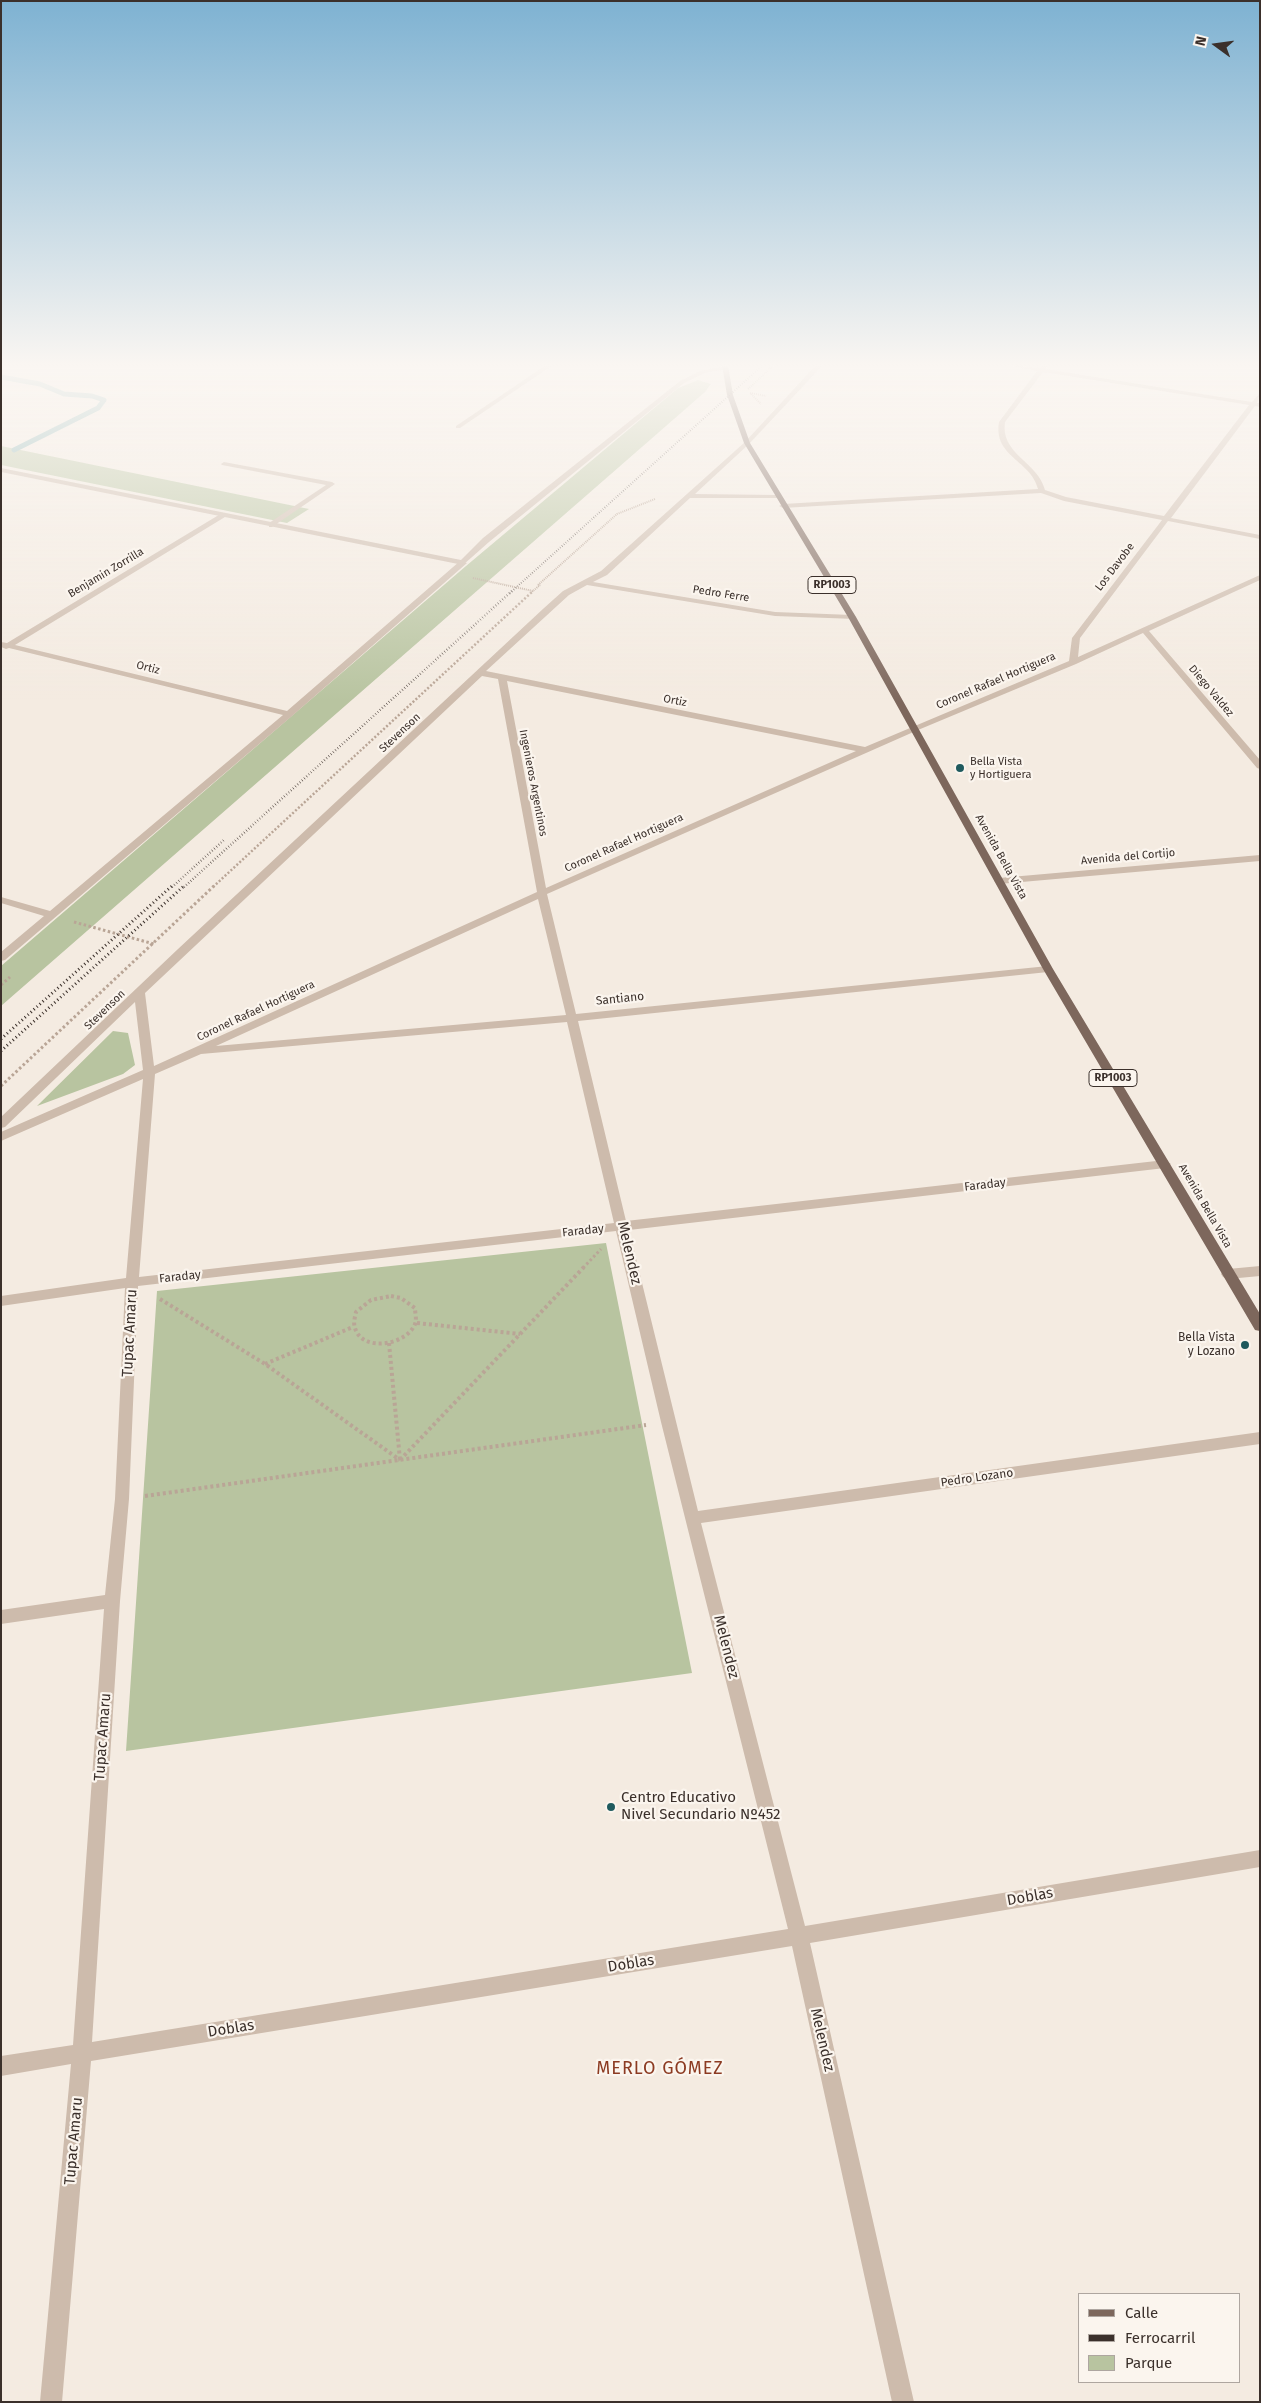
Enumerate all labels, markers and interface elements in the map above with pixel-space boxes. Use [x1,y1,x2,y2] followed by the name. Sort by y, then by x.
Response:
[1191,20,1241,70] north arrow
[1192,35,1210,48] text: N
[1093,540,1137,594] street label: Los Davobe
[66,545,146,601] street label: Benjamin Zorrilla
[808,576,856,594] road number: RP1003
[692,583,750,605] street label: Pedro Ferre
[934,650,1058,712] street label: Coronel Rafael Hortiguera
[135,659,161,677] street label: Ortiz
[1186,663,1236,719] street label: Diego Valdez
[662,692,688,710] street label: Ortiz
[377,711,423,755] street label: Stevenson
[516,728,550,838] street label: Ingenieros Argentinos
[970,755,1031,781] place label: Bella Vista y Hortiguera
[954,762,966,774] marker: Bella Vista y Hortiguera
[563,811,685,875] street label: Coronel Rafael Hortiguera
[972,812,1030,902] street label: Avenida Bella Vista
[1080,846,1176,868] street label: Avenida del Cortijo
[195,978,317,1044] street label: Coronel Rafael Hortiguera
[82,987,128,1033] street label: Stevenson
[595,989,645,1009] street label: Santiano
[1089,1070,1137,1086] road number: RP1003
[1176,1162,1234,1250] street label: Avenida Bella Vista
[963,1175,1007,1195] street label: Faraday
[613,1219,645,1287] street label: Melendez
[561,1222,605,1240] street label: Faraday
[158,1268,202,1286] street label: Faraday
[119,1289,141,1377] street label: Tupac Amaru
[1178,1331,1235,1359] place label: Bella Vista y Lozano
[1239,1339,1251,1351] marker: Bella Vista y Lozano
[940,1466,1014,1490] street label: Pedro Lozano
[709,1613,743,1681] street label: Melendez
[91,1692,115,1782] street label: Tupac Amaru
[621,1789,780,1824] place label: Centro Educativo Nivel Secundario Nº452
[605,1801,617,1813] marker: Centro Educativo Nivel Secundario Nº452
[1005,1884,1055,1910] street label: Doblas
[607,1951,655,1977] street label: Doblas
[806,2006,838,2074] street label: Melendez
[207,2016,255,2042] street label: Doblas
[595,2058,725,2080] district label: MERLO GÓMEZ
[61,2096,87,2186] street label: Tupac Amaru
[1078,2293,1241,2383] legend
[1125,2304,1158,2322] text: Calle
[1125,2329,1195,2347] text: Ferrocarril
[1125,2354,1172,2372] text: Parque

